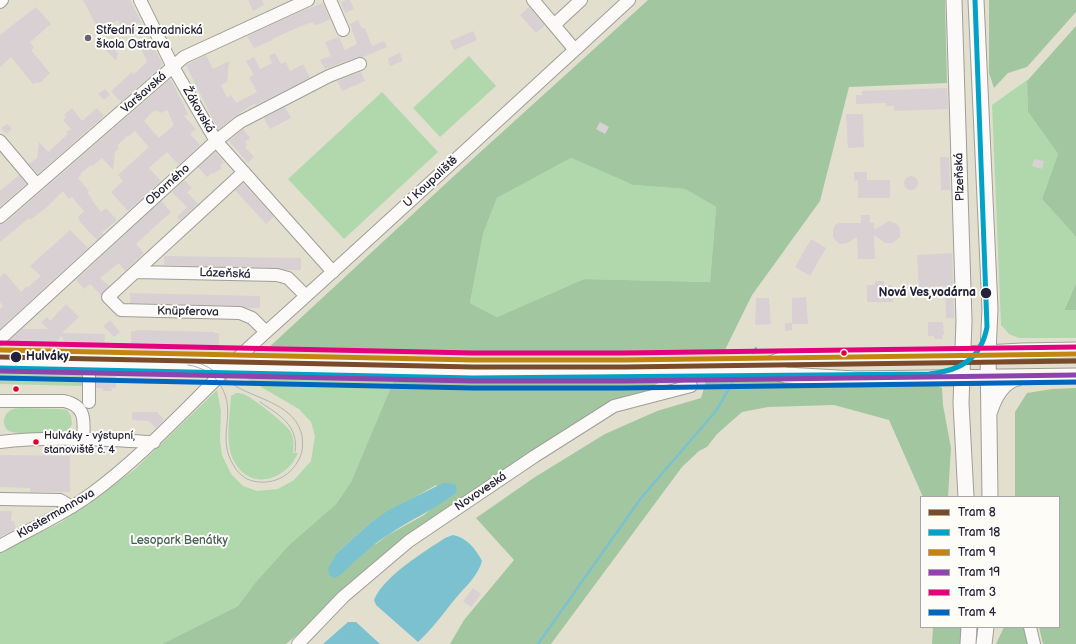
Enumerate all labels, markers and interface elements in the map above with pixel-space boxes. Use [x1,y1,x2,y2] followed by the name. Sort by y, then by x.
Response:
[96,24,203,52] place label: Střední zahradnická škola Ostrava
[83,33,93,43] marker: Střední zahradnická škola Ostrava
[118,69,170,117] street label: Varšavská
[179,84,217,136] street label: Žákovská
[401,153,461,211] street label: U Koupaliště
[952,153,968,201] street label: Plzeňská
[143,161,193,209] street label: Oborného
[199,266,251,282] street label: Lázeňská
[878,286,976,300] place label: Nová Ves,vodárna
[979,286,993,300] marker: Nová Ves,vodárna
[157,304,219,320] street label: Knüpferova
[839,348,849,358] unlabelled marker
[9,350,23,364] marker: Hulváky
[26,350,69,364] place label: Hulváky
[11,384,21,394] unlabelled marker
[44,429,135,455] place label: Hulváky - výstupní, stanoviště č. 4
[31,437,41,447] marker: Hulváky - výstupní, stanoviště č. 4
[452,469,510,515] street label: Novoveská
[15,486,97,542] street label: Klostermannova
[920,496,1060,628] legend
[958,505,996,520] text: Tram 8
[958,525,1000,540] text: Tram 18
[130,534,228,548] park label: Lesopark Benátky
[958,545,996,560] text: Tram 9
[958,565,1000,580] text: Tram 19
[958,585,996,600] text: Tram 3
[958,605,996,620] text: Tram 4

